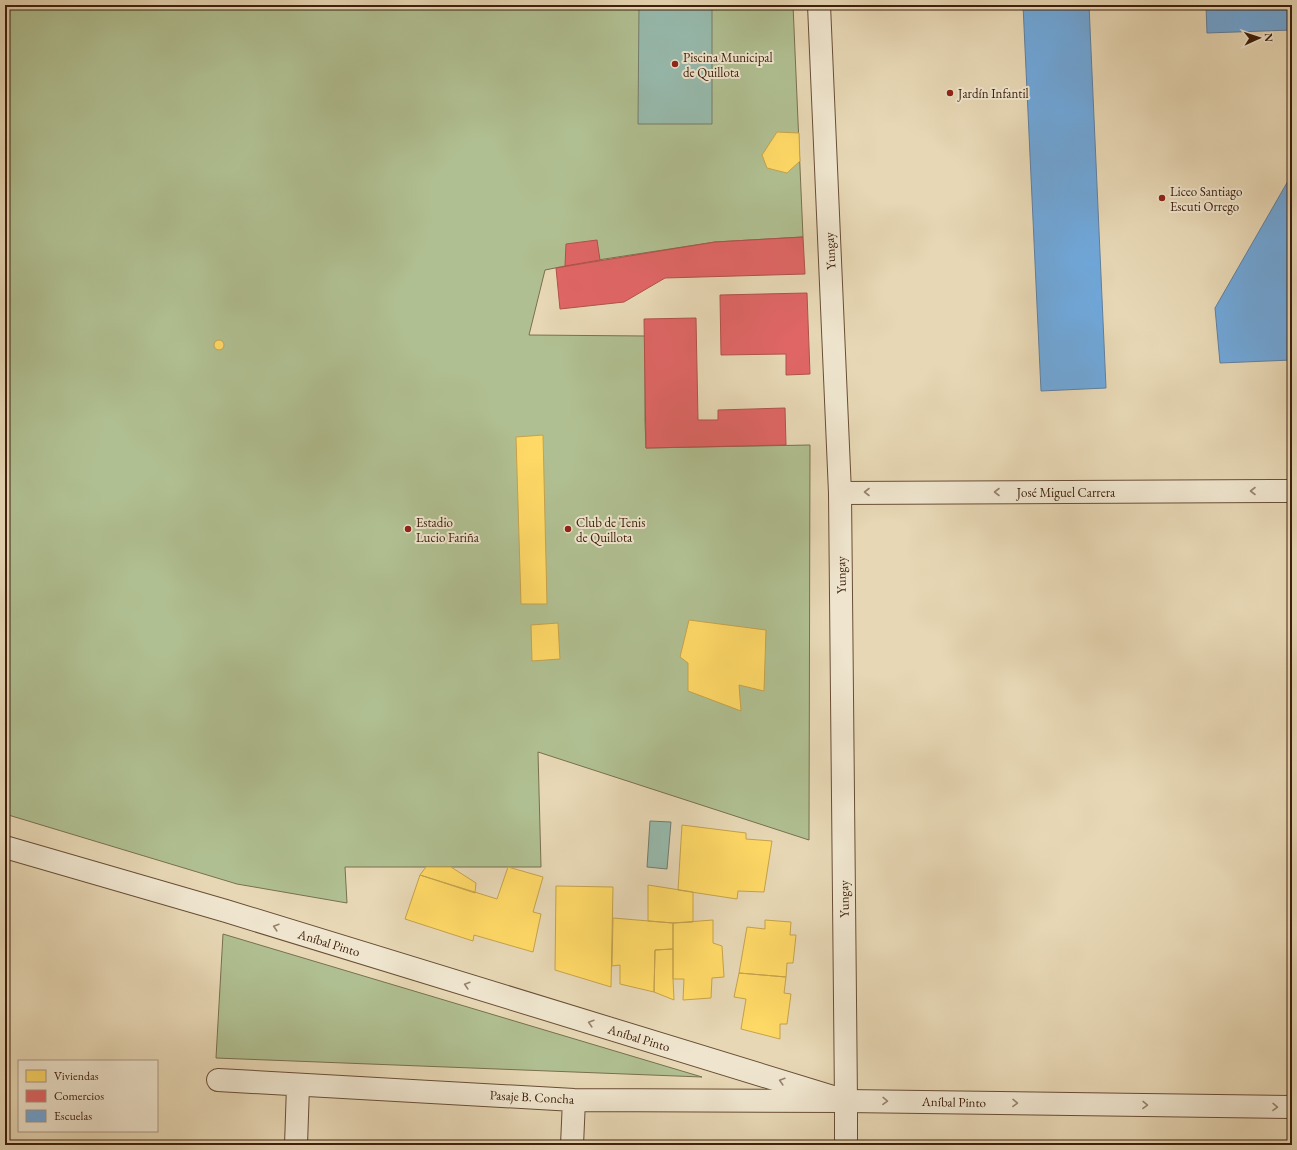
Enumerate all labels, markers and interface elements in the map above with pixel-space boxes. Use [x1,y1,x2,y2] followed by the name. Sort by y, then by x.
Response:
[1239,18,1279,58] north arrow
[1262,33,1276,42] text: N
[683,49,773,81] place label: Piscina Municipal de Quillota
[670,59,680,69] marker: Piscina Municipal de Quillota
[957,85,1029,102] place label: Jardín Infantil
[945,88,955,98] marker: Jardín Infantil
[1170,183,1242,215] place label: Liceo Santiago Escuti Orrego
[1157,193,1167,203] marker: Liceo Santiago Escuti Orrego
[821,231,839,270] street label: Yungay
[1016,484,1116,501] street label: José Miguel Carrera
[1250,487,1256,495] one-way arrow
[864,488,870,497] one-way arrow
[994,488,1000,496] one-way arrow
[416,514,480,546] place label: Estadio Lucio Fariña
[576,514,645,546] place label: Club de Tenis de Quillota
[403,524,413,534] marker: Estadio Lucio Fariña
[563,524,573,534] marker: Club de Tenis de Quillota
[832,556,850,594] street label: Yungay
[835,880,853,918] street label: Yungay
[272,923,279,931] one-way arrow
[295,925,362,961] street label: Aníbal Pinto
[463,981,470,990] one-way arrow
[588,1019,595,1028] one-way arrow
[605,1020,672,1056] street label: Aníbal Pinto
[18,1060,158,1132] legend
[54,1068,99,1084] text: Viviendas
[779,1077,786,1086] one-way arrow
[489,1086,575,1108] street label: Pasaje B. Concha
[54,1088,104,1104] text: Comercios
[921,1093,986,1111] street label: Aníbal Pinto
[882,1097,888,1105] one-way arrow
[1012,1099,1018,1107] one-way arrow
[1142,1101,1148,1109] one-way arrow
[1272,1102,1278,1111] one-way arrow
[54,1108,92,1124] text: Escuelas

